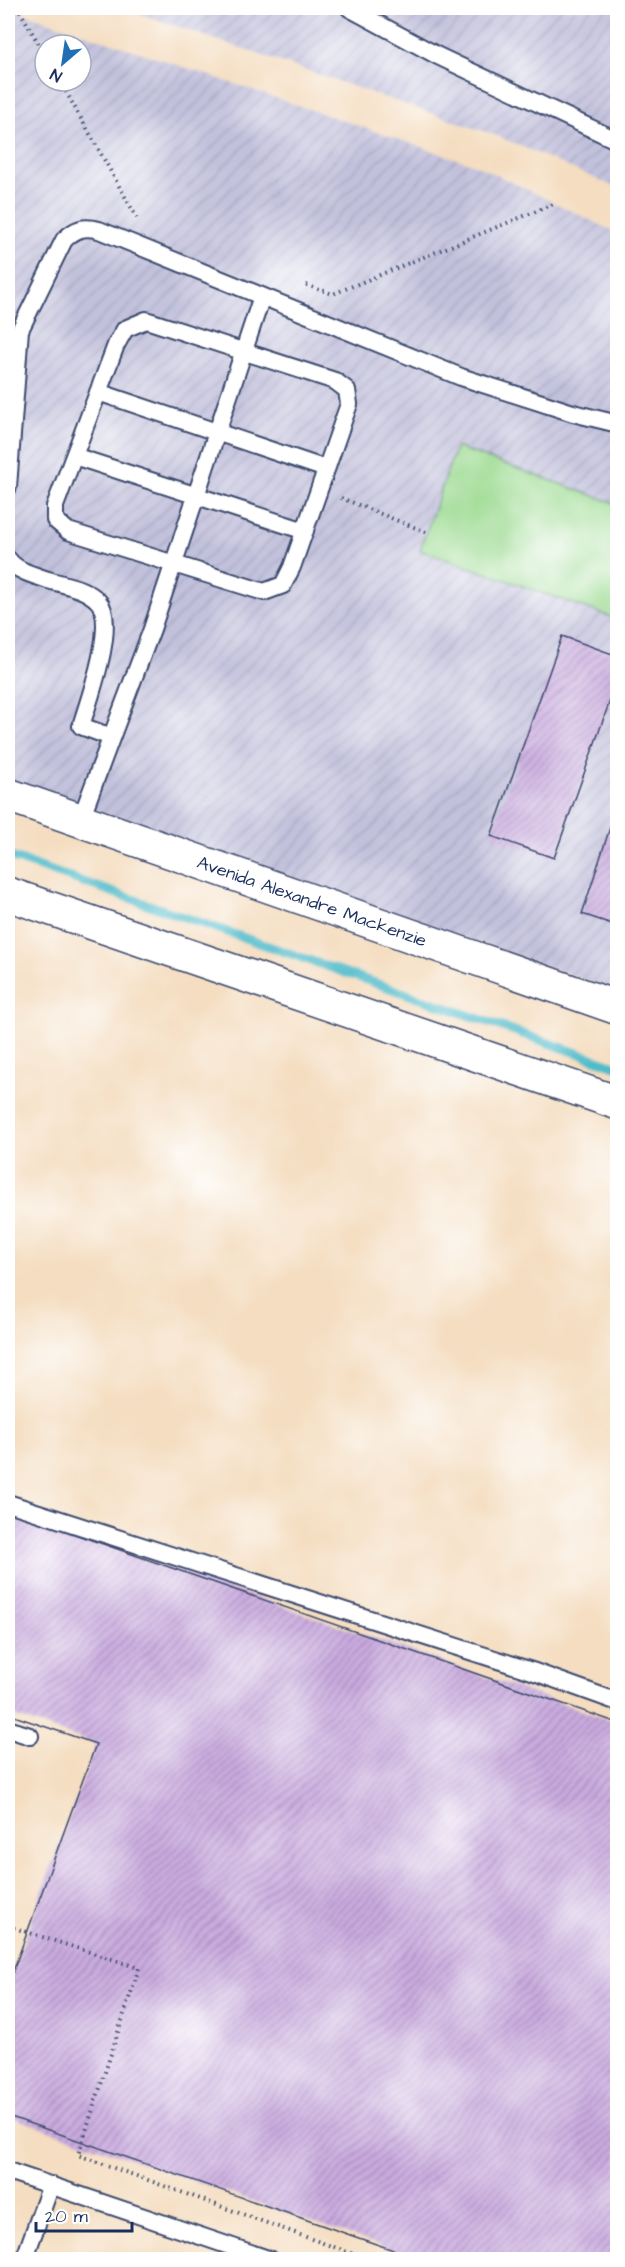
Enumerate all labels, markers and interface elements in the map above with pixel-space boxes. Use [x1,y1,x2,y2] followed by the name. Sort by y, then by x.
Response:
[33,33,93,93] north arrow
[46,63,66,87] text: N
[194,850,430,953] street label: Avenida Alexandre Mackenzie
[36,2195,132,2233] scale bar
[45,2204,88,2229] text: 20 m

